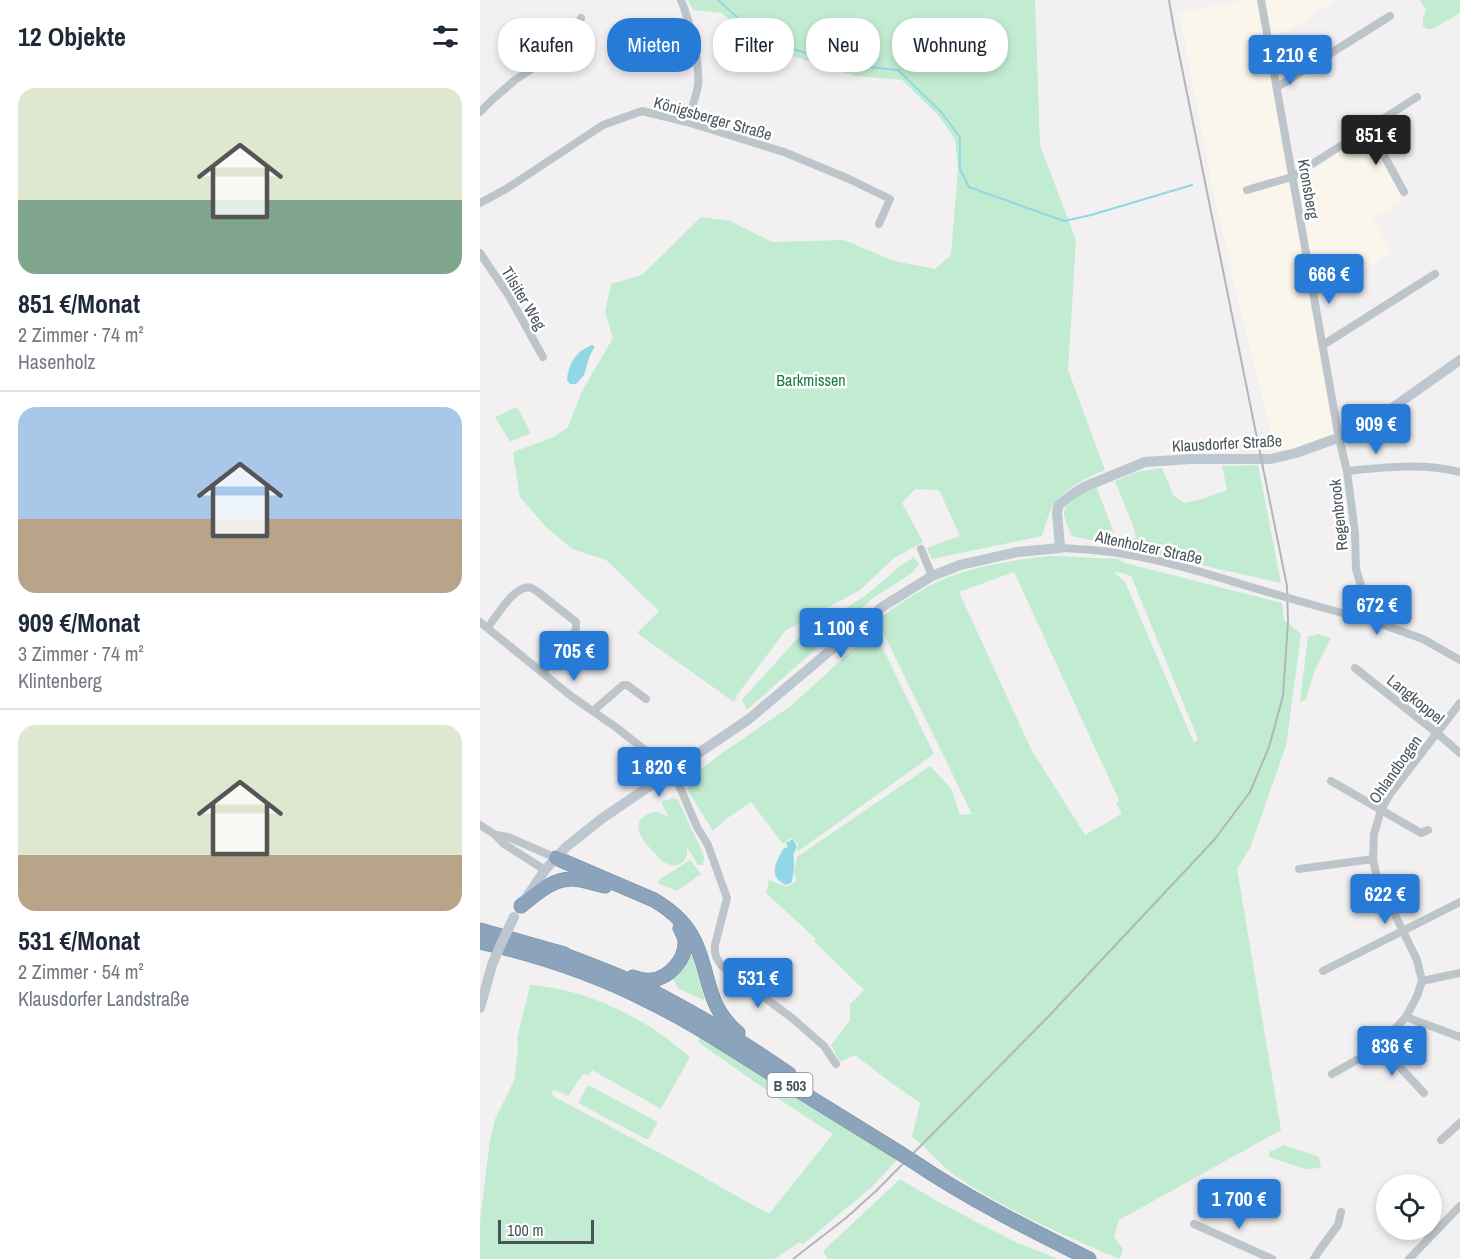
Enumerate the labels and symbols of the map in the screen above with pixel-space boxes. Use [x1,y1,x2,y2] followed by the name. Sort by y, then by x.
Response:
[1235,35,1345,86] pin: 1 210 €
[651,91,775,145] street label: Königsberger Straße
[1334,115,1418,166] pin: 851 €
[1293,157,1325,221] street label: Kronsberg
[1287,254,1371,305] pin: 666 €
[496,262,552,334] street label: Tilsiter Weg
[776,369,846,391] park label: Barkmissen
[1334,404,1418,455] pin: 909 €
[1171,429,1283,457] street label: Klausdorfer Straße
[1323,478,1353,552] street label: Regenbrook
[1093,525,1204,569] street label: Altenholzer Straße
[1335,585,1419,636] pin: 672 €
[786,608,896,659] pin: 1 100 €
[532,631,616,682] pin: 705 €
[1383,669,1449,729] street label: Langkoppel
[1363,730,1427,808] street label: Ohlandbogen
[604,747,714,798] pin: 1 820 €
[1343,874,1427,925] pin: 622 €
[716,958,800,1009] pin: 531 €
[1350,1026,1434,1077] pin: 836 €
[768,1073,812,1097] road number: B 503
[1184,1179,1294,1230] pin: 1 700 €
[498,1217,594,1244] scale bar

